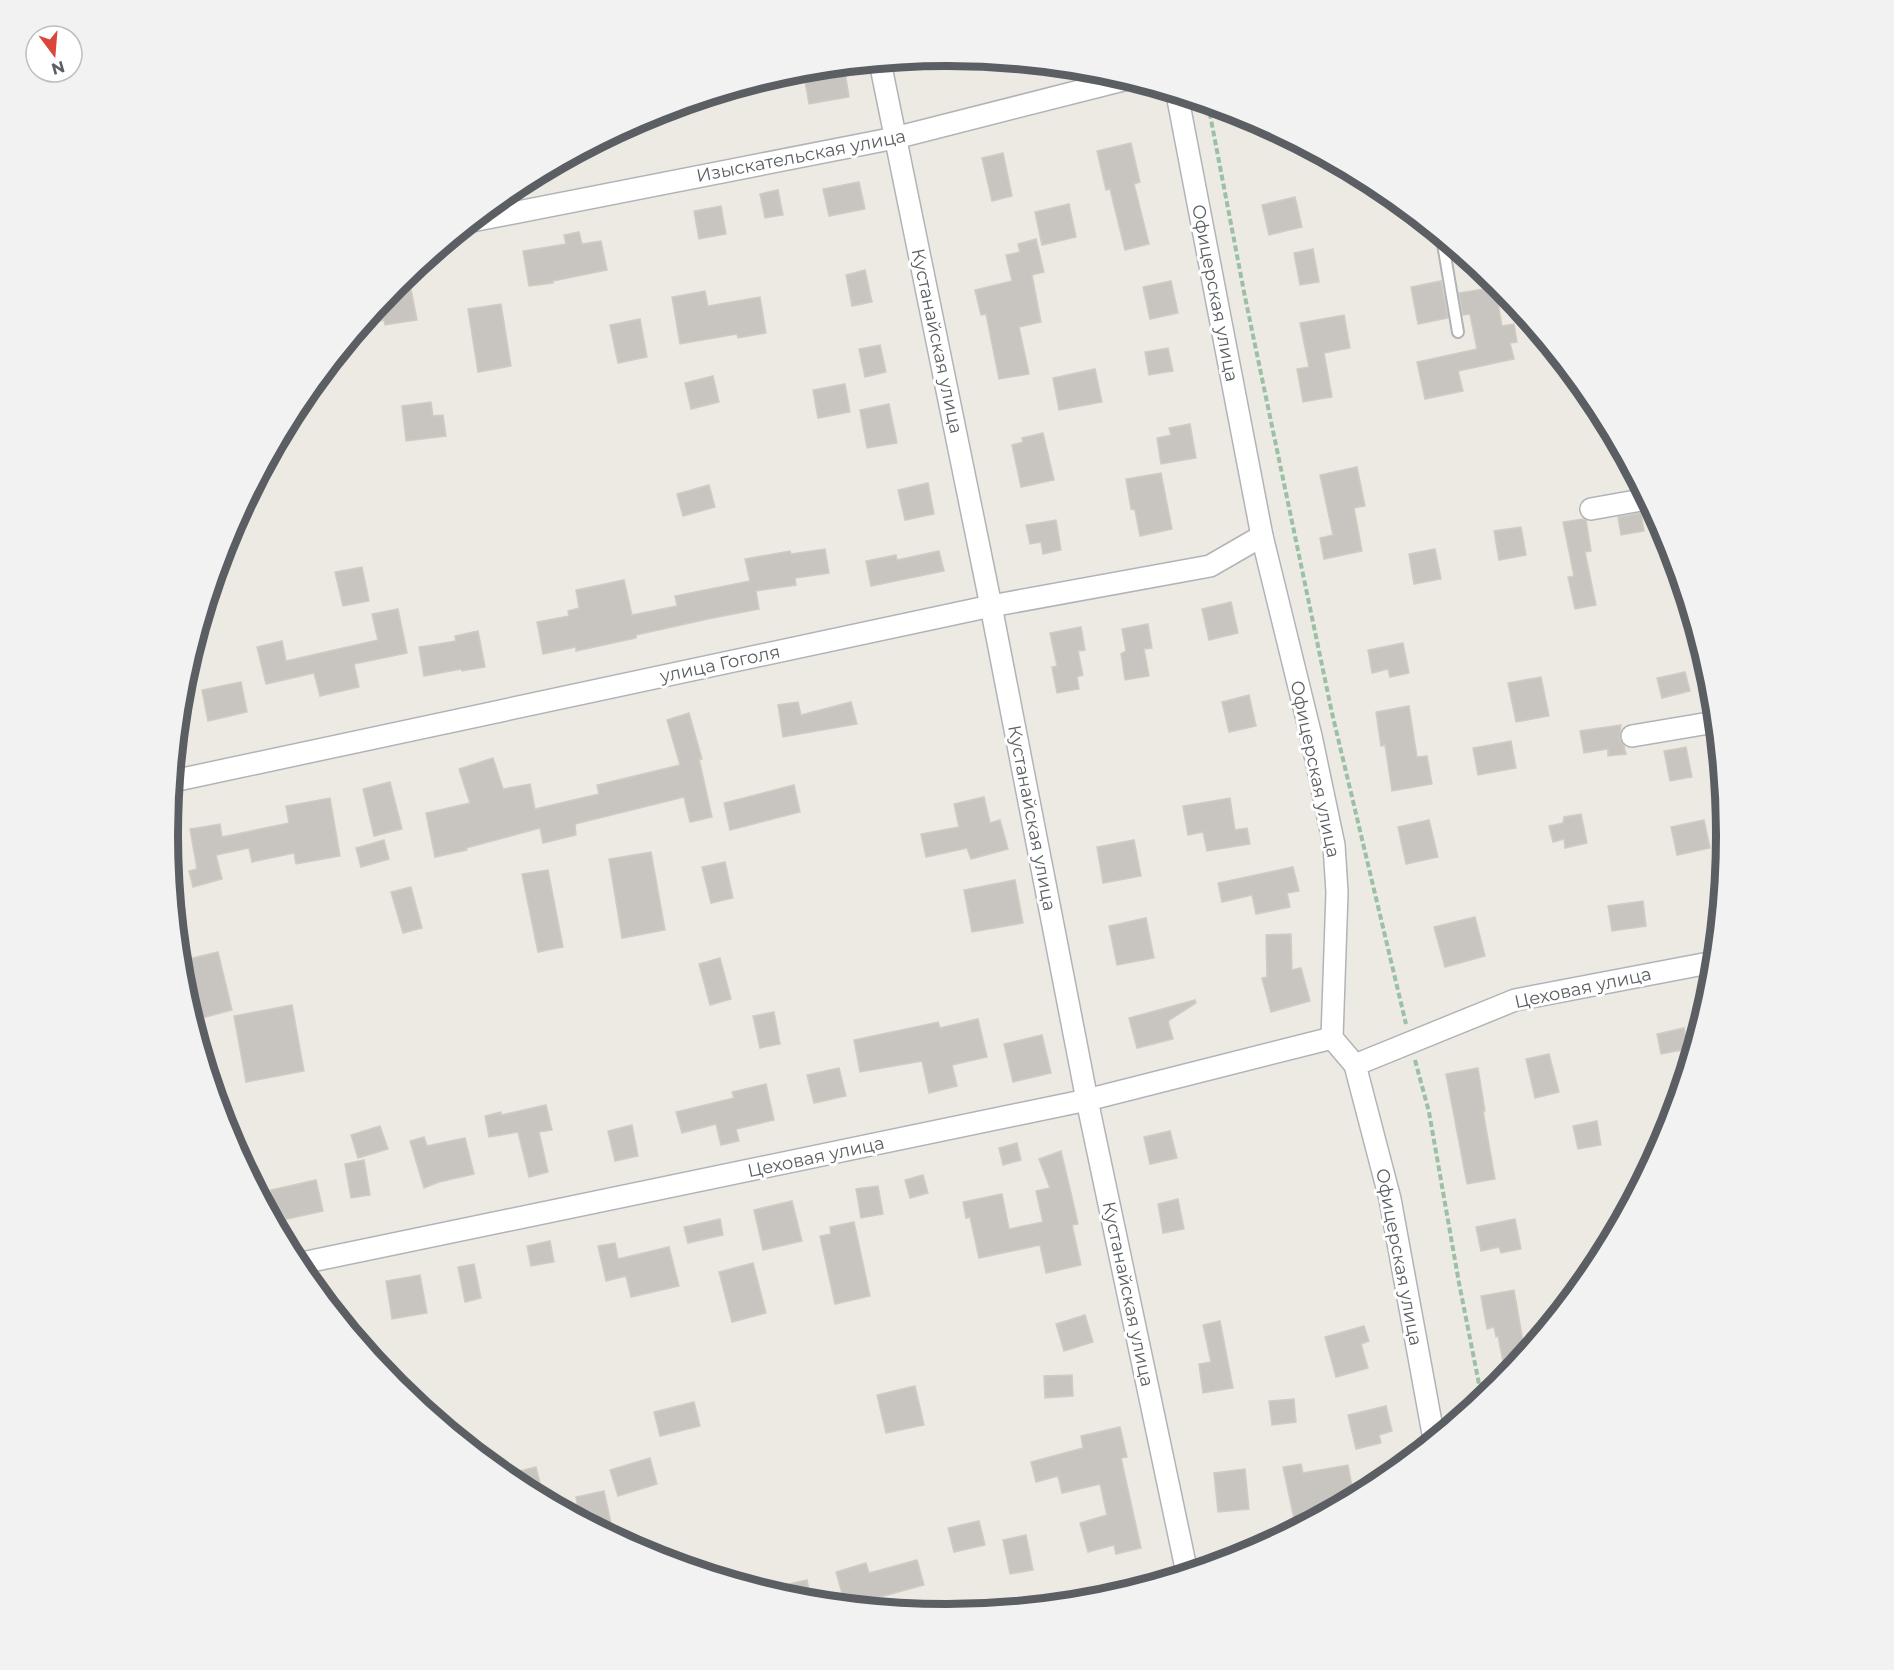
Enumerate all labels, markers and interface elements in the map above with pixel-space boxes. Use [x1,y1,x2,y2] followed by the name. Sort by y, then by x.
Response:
[24,24,84,84] north arrow
[49,57,67,79] text: N
[694,125,908,187] street label: Изыскательская улица
[1187,202,1243,384] street label: Офицерская улица
[907,246,967,436] street label: Кустанайская улица
[657,641,782,688] street label: улица Гоголя
[1285,679,1345,859] street label: Офицерская улица
[1003,723,1061,913] street label: Кустанайская улица
[1513,963,1653,1013] street label: Цеховая улица
[746,1132,886,1182] street label: Цеховая улица
[1371,1166,1427,1348] street label: Офицерская улица
[1098,1199,1158,1389] street label: Кустанайская улица

